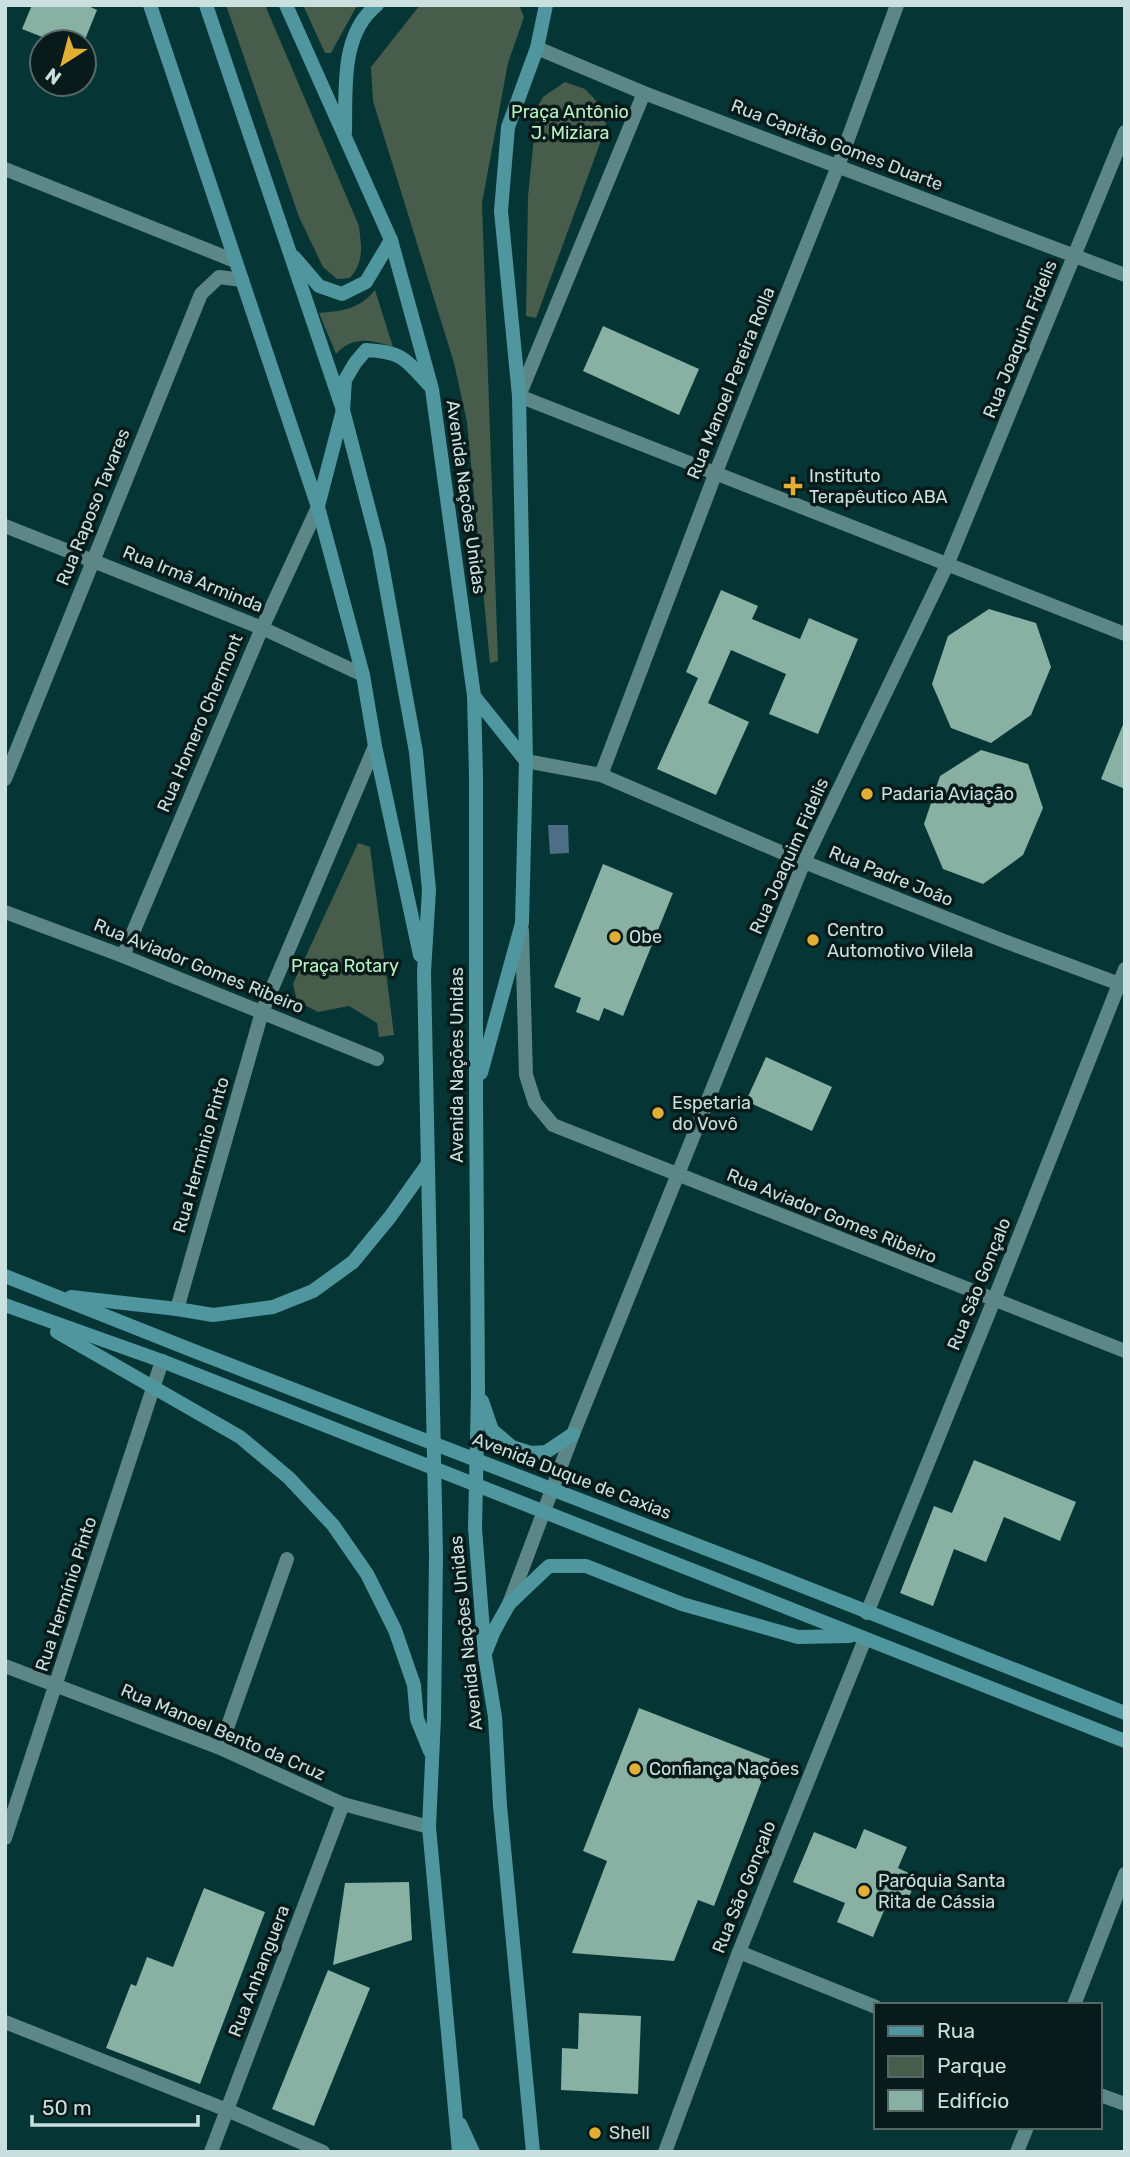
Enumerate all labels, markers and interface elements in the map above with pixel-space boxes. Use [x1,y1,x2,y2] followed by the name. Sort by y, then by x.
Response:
[28,28,98,98] north arrow
[41,63,66,90] text: N
[728,94,946,196] street label: Rua Capitão Gomes Duarte
[511,101,629,144] park label: Praça Antônio J. Miziara
[978,257,1062,421] street label: Rua Joaquim Fidelis
[682,284,780,482] street label: Rua Manoel Pereira Rolla
[441,399,491,595] street label: Avenida Nações Unidas
[51,425,135,589] street label: Rua Raposo Tavares
[809,465,948,508] place label: Instituto Terapêutico ABA
[783,476,803,496] marker: Instituto Terapêutico ABA
[120,541,266,617] street label: Rua Irmã Arminda
[152,630,248,816] street label: Rua Homero Chermont
[745,775,833,937] street label: Rua Joaquim Fidelis
[881,783,1014,805] place label: Padaria Aviação
[859,786,875,802] marker: Padaria Aviação
[826,841,956,911] street label: Rua Padre João
[91,914,307,1018] street label: Rua Aviador Gomes Ribeiro
[827,919,974,962] place label: Centro Automotivo Vilela
[629,926,662,948] place label: Obe
[607,929,623,945] marker: Obe
[805,932,821,948] marker: Centro Automotivo Vilela
[291,955,399,977] park label: Praça Rotary
[446,967,468,1163] street label: Avenida Nações Unidas
[168,1075,234,1235] street label: Rua Herminio Pinto
[672,1092,751,1135] place label: Espetaria do Vovô
[650,1105,666,1121] marker: Espetaria do Vovô
[724,1164,940,1268] street label: Rua Aviador Gomes Ribeiro
[942,1215,1016,1353] street label: Rua São Gonçalo
[469,1428,675,1524] street label: Avenida Duque de Caxias
[31,1514,101,1674] street label: Rua Hermínio Pinto
[445,1535,487,1731] street label: Avenida Nações Unidas
[118,1679,328,1785] street label: Rua Manoel Bento da Cruz
[649,1758,799,1780] place label: Confiança Nações
[627,1761,643,1777] marker: Confiança Nações
[707,1818,781,1956] street label: Rua São Gonçalo
[878,1870,1005,1913] place label: Paróquia Santa Rita de Cássia
[856,1883,872,1899] marker: Paróquia Santa Rita de Cássia
[224,1902,294,2040] street label: Rua Anhanguera
[874,2003,1102,2129] legend
[937,2018,975,2043] text: Rua
[937,2053,1007,2078] text: Parque
[32,2084,198,2128] scale bar
[937,2088,1009,2113] text: Edifício
[42,2095,92,2120] text: 50 m
[609,2122,650,2144] place label: Shell
[587,2125,603,2141] marker: Shell

